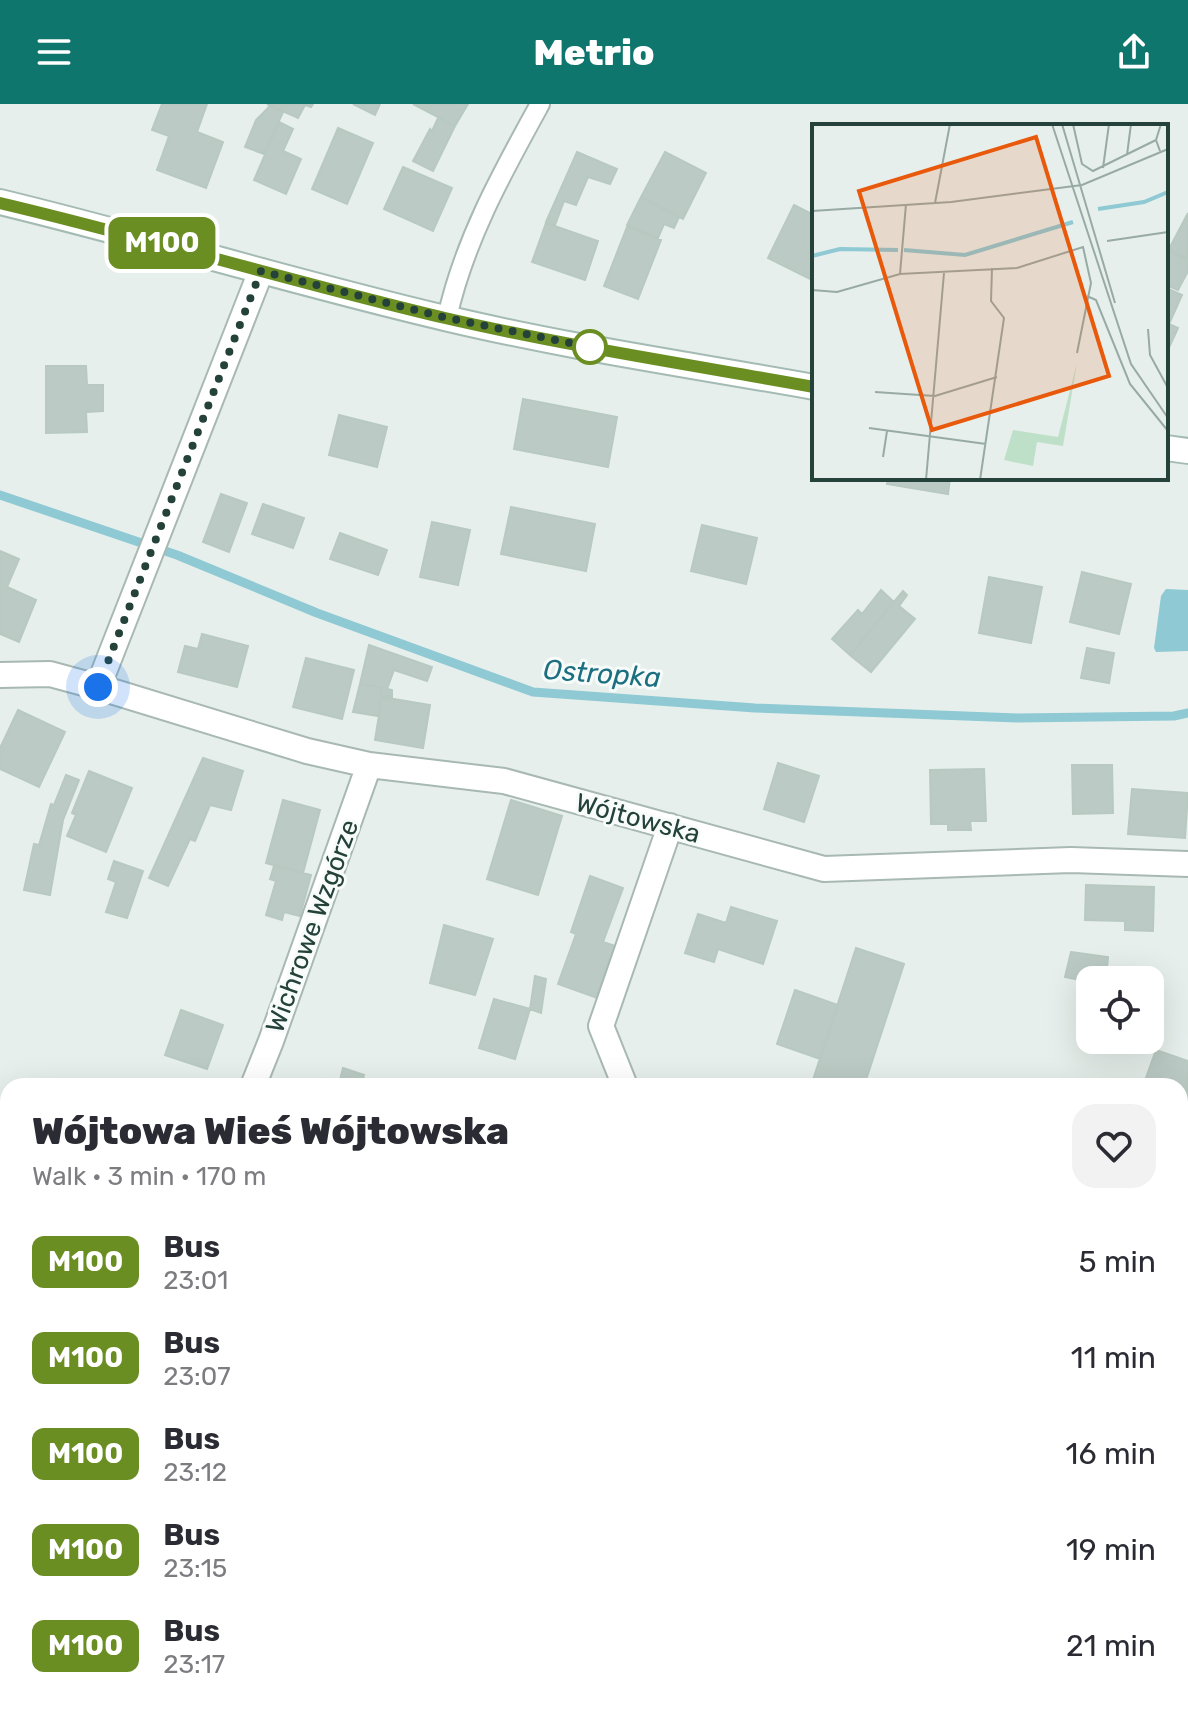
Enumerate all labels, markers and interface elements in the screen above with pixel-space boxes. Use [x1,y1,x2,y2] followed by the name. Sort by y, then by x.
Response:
[32,30,76,74] icon: menu
[1112,30,1156,74] icon: share
[533,31,655,74] text: Metrio
[812,124,1168,480] inset map
[106,217,218,269] line badge: M100
[124,226,200,259] text: M100
[573,330,607,364] unlabelled marker
[542,653,662,694] water label: Ostropka
[78,667,118,707] your location
[572,787,704,850] street label: Wójtowska
[260,815,365,1037] street label: Wichrowe Wzgórze
[1076,966,1164,1054] map controls
[1076,966,1164,1054] button: locate
[1072,1104,1156,1188] button: heart
[32,1108,509,1154] text: Wójtowa Wieś Wójtowska
[32,1161,266,1192] text: Walk · 3 min · 170 m
[163,1229,220,1265] text: Bus
[1079,1244,1156,1280] text: 5 min
[48,1245,123,1278] text: M100
[163,1265,228,1296] text: 23:01
[163,1325,220,1361] text: Bus
[1071,1340,1156,1376] text: 11 min
[48,1341,123,1374] text: M100
[163,1361,231,1392] text: 23:07
[163,1421,220,1457] text: Bus
[1066,1436,1156,1472] text: 16 min
[48,1437,123,1470] text: M100
[163,1457,227,1488] text: 23:12
[163,1517,220,1553] text: Bus
[1066,1532,1156,1568] text: 19 min
[48,1533,123,1566] text: M100
[163,1553,227,1584] text: 23:15
[163,1613,220,1649] text: Bus
[1066,1628,1156,1664] text: 21 min
[48,1629,123,1662] text: M100
[163,1649,225,1680] text: 23:17

